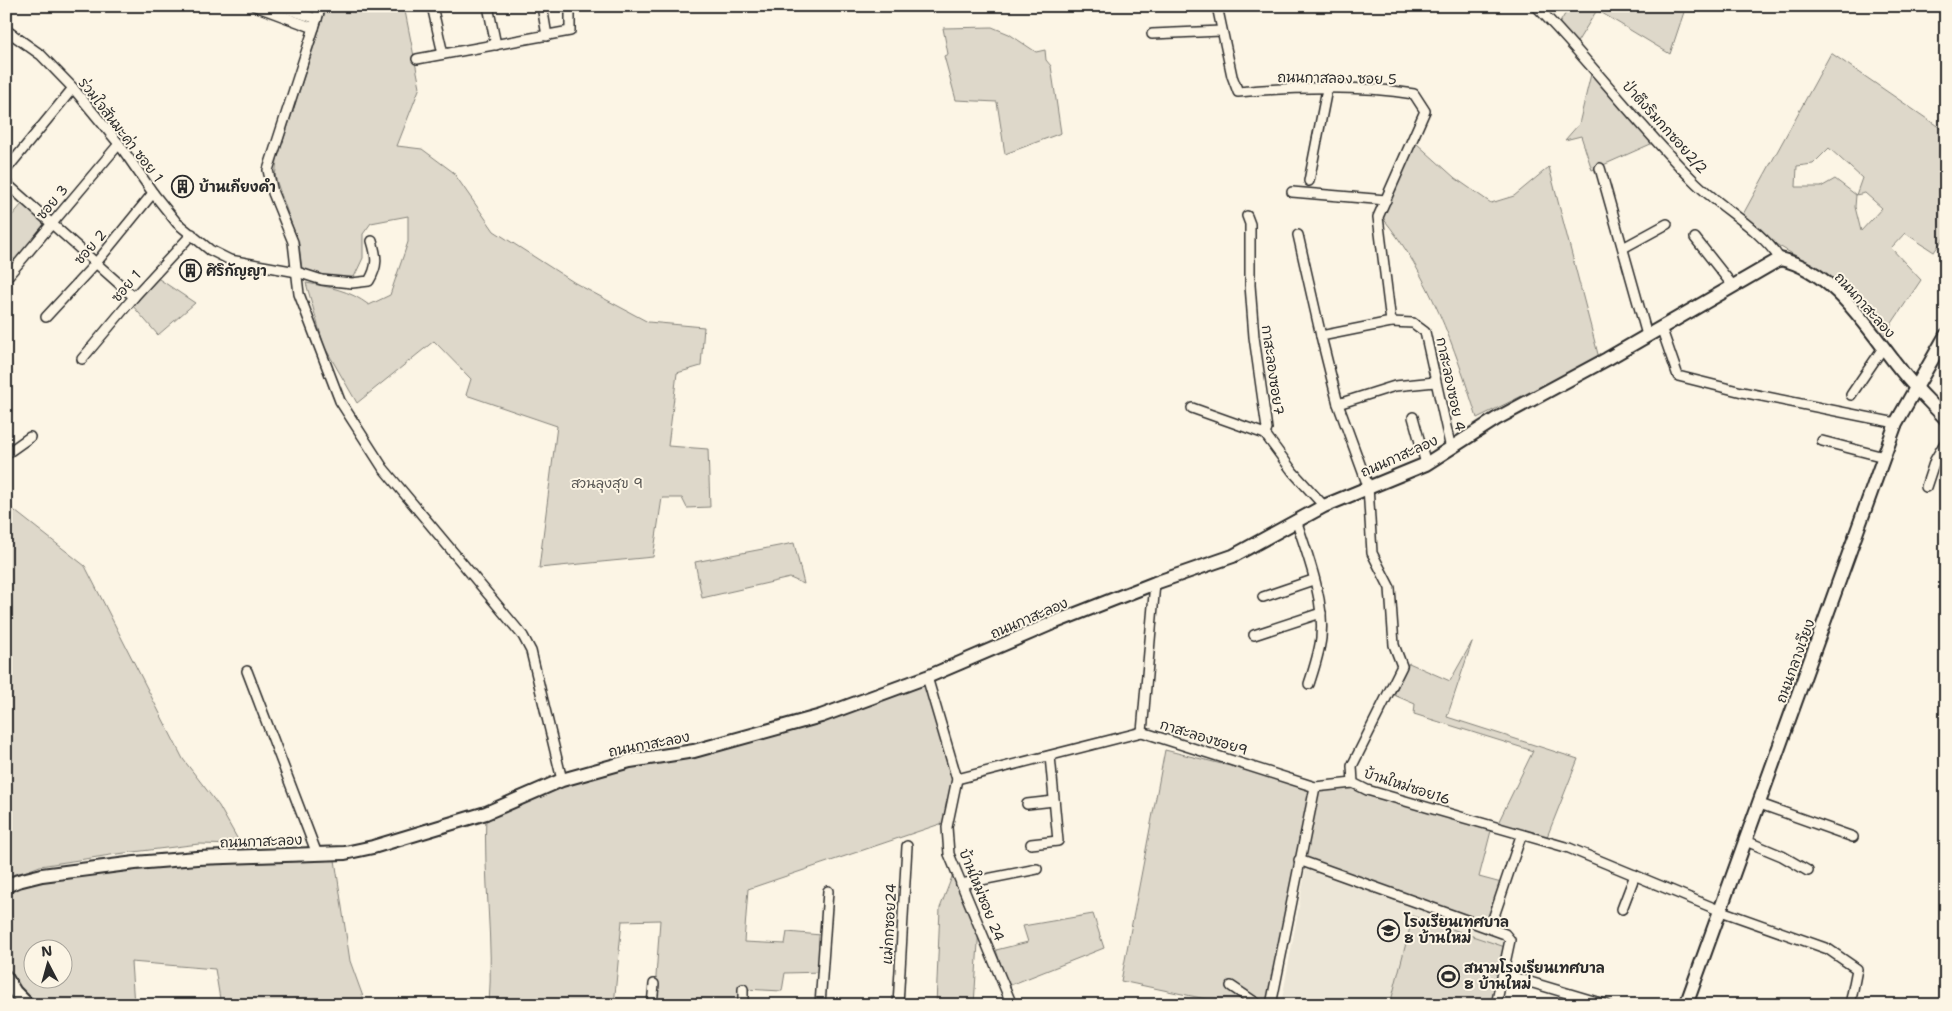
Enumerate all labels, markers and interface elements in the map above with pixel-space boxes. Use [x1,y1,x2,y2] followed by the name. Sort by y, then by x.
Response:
[1277,68,1397,88] street label: ถนนกาสลอง ซอย 5
[75,74,167,186] street label: ร่วมใจสันมะค่า ซอย 1
[1619,77,1711,177] street label: ป่าตึงริมกกซอย2/2
[171,175,195,199] building icon: บ้านเกียงคำ
[199,177,276,196] place label: บ้านเกียงคำ
[32,181,72,223] street label: ซอย 3
[70,226,110,268] street label: ซอย 2
[178,259,202,283] building icon: ศิริกัญญา
[206,262,267,280] place label: ศิริกัญญา
[107,266,145,306] street label: ซอย 1
[1831,268,1899,342] street label: ถนนกาสะลอง
[1258,324,1288,416] street label: กาสะลองซอย7
[1432,335,1470,433] street label: กาสะลองซอย 4
[1358,431,1440,481] street label: ถนนกาสะลอง
[571,474,643,493] park label: สวนลุงสุข 9
[987,594,1071,642] street label: ถนนกาสะลอง
[1771,617,1819,705] street label: ถนนกลางเวียง
[1158,715,1250,759] street label: กาสะลองซอย9
[607,727,691,761] street label: ถนนกาสะลอง
[1361,764,1453,808] street label: บ้านใหม่ซอย16
[219,831,303,851] street label: ถนนกาสะลอง
[955,846,1009,944] street label: บ้านใหม่ซอย 24
[878,883,900,965] street label: แม่กกซอย24
[1403,912,1509,947] place label: โรงเรียนเทศบาล 8 บ้านใหม่
[1376,918,1400,942] school or university icon: โรงเรียนเทศบาล 8 บ้านใหม่
[22,938,72,988] north arrow
[40,942,53,961] text: N
[1464,958,1605,993] place label: สนามโรงเรียนเทศบาล 8 บ้านใหม่
[1436,964,1460,988] sports icon: สนามโรงเรียนเทศบาล 8 บ้านใหม่

